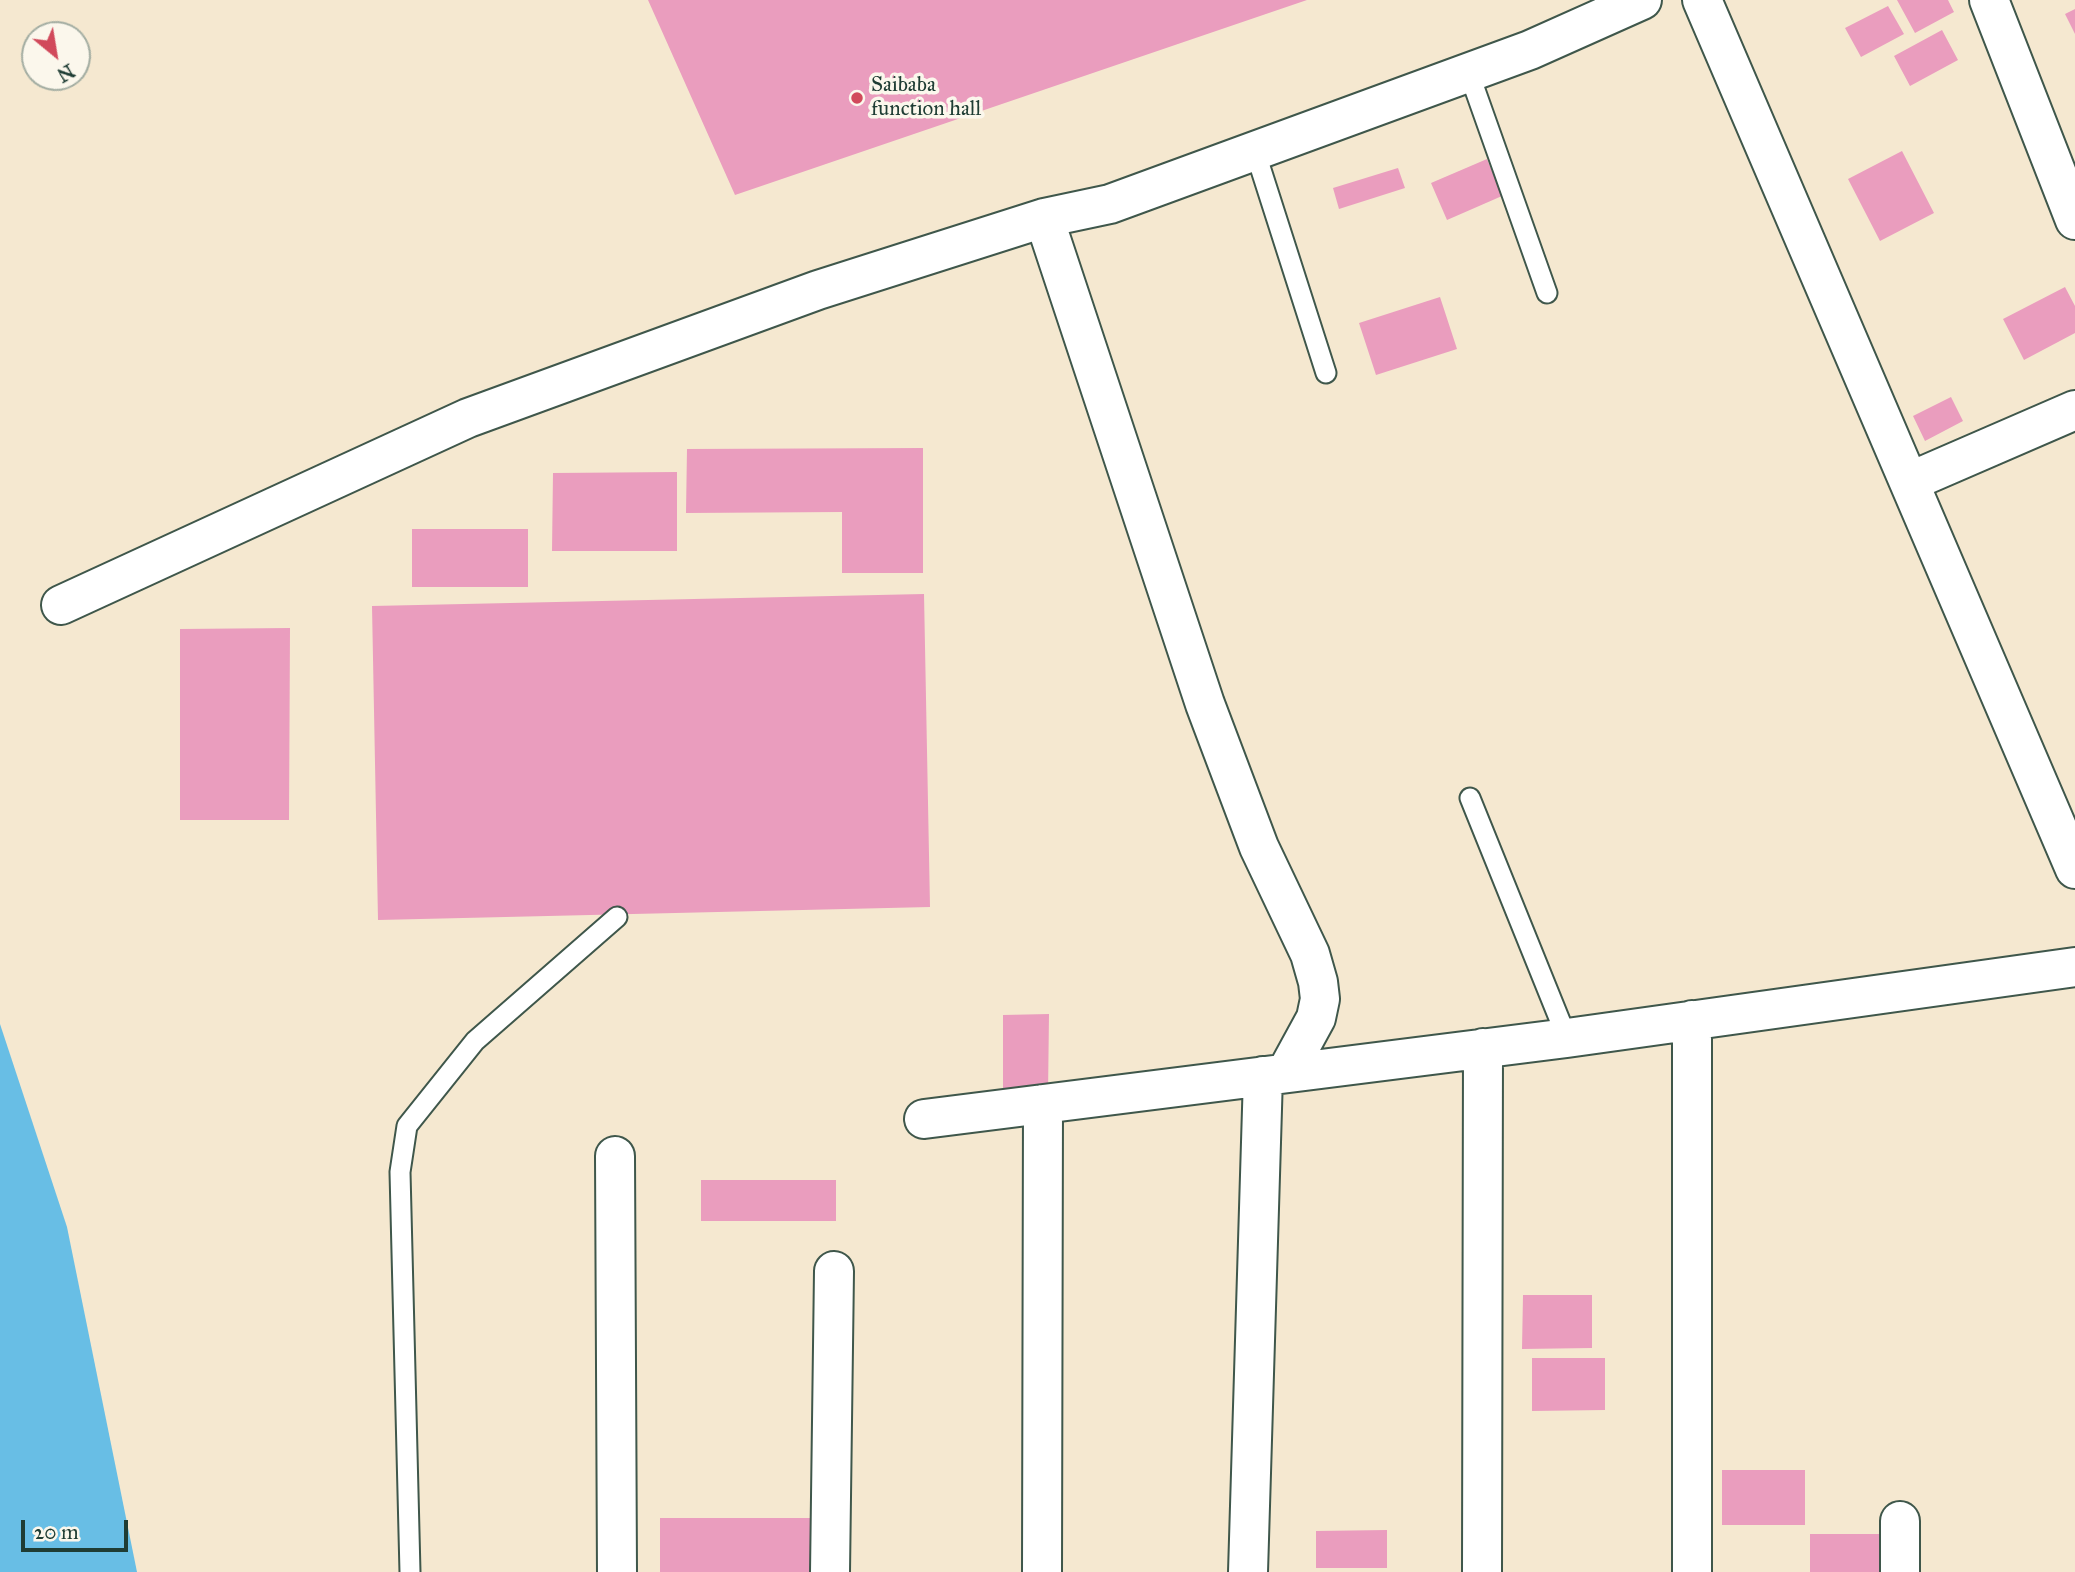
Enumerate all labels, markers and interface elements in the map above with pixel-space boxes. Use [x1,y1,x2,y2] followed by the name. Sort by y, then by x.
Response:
[21,21,91,91] north arrow
[53,59,78,87] text: N
[871,73,981,123] place label: Saibaba function hall
[849,90,865,106] marker: Saibaba function hall
[24,1506,131,1550] scale bar
[34,1519,79,1545] text: 20 m

